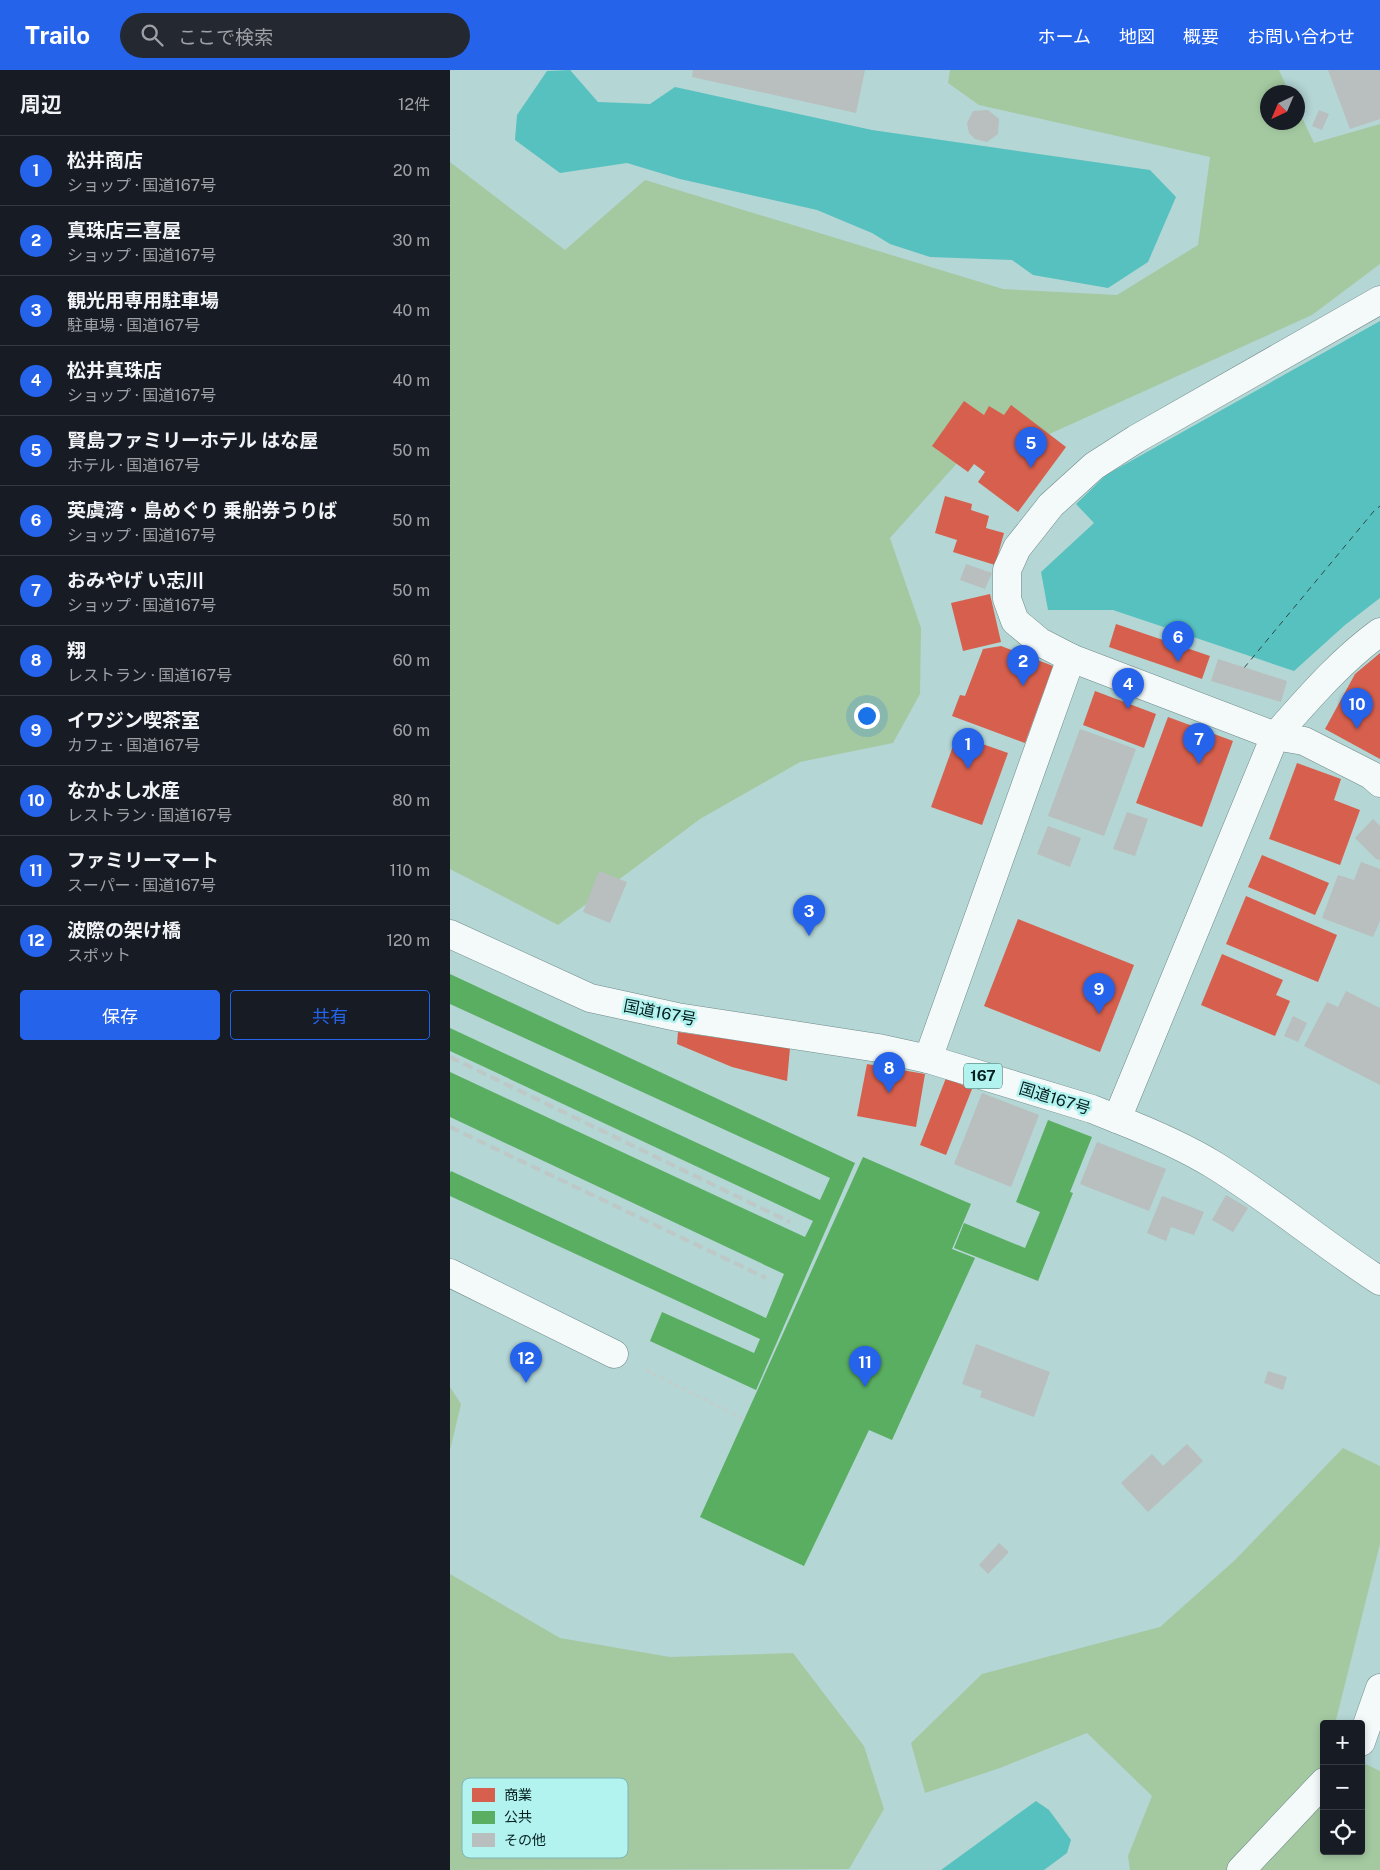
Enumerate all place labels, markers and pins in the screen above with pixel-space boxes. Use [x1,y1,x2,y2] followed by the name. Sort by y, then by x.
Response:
[1015,427,1047,468] pin: 5
[1162,621,1194,662] pin: 6
[1007,645,1039,686] pin: 2
[1112,668,1144,709] pin: 4
[1341,688,1373,729] pin: 10
[1183,723,1215,764] pin: 7
[952,728,984,769] pin: 1
[793,895,825,936] pin: 3
[1083,973,1115,1014] pin: 9
[873,1052,905,1093] pin: 8
[510,1342,542,1383] pin: 12
[849,1346,881,1387] pin: 11

